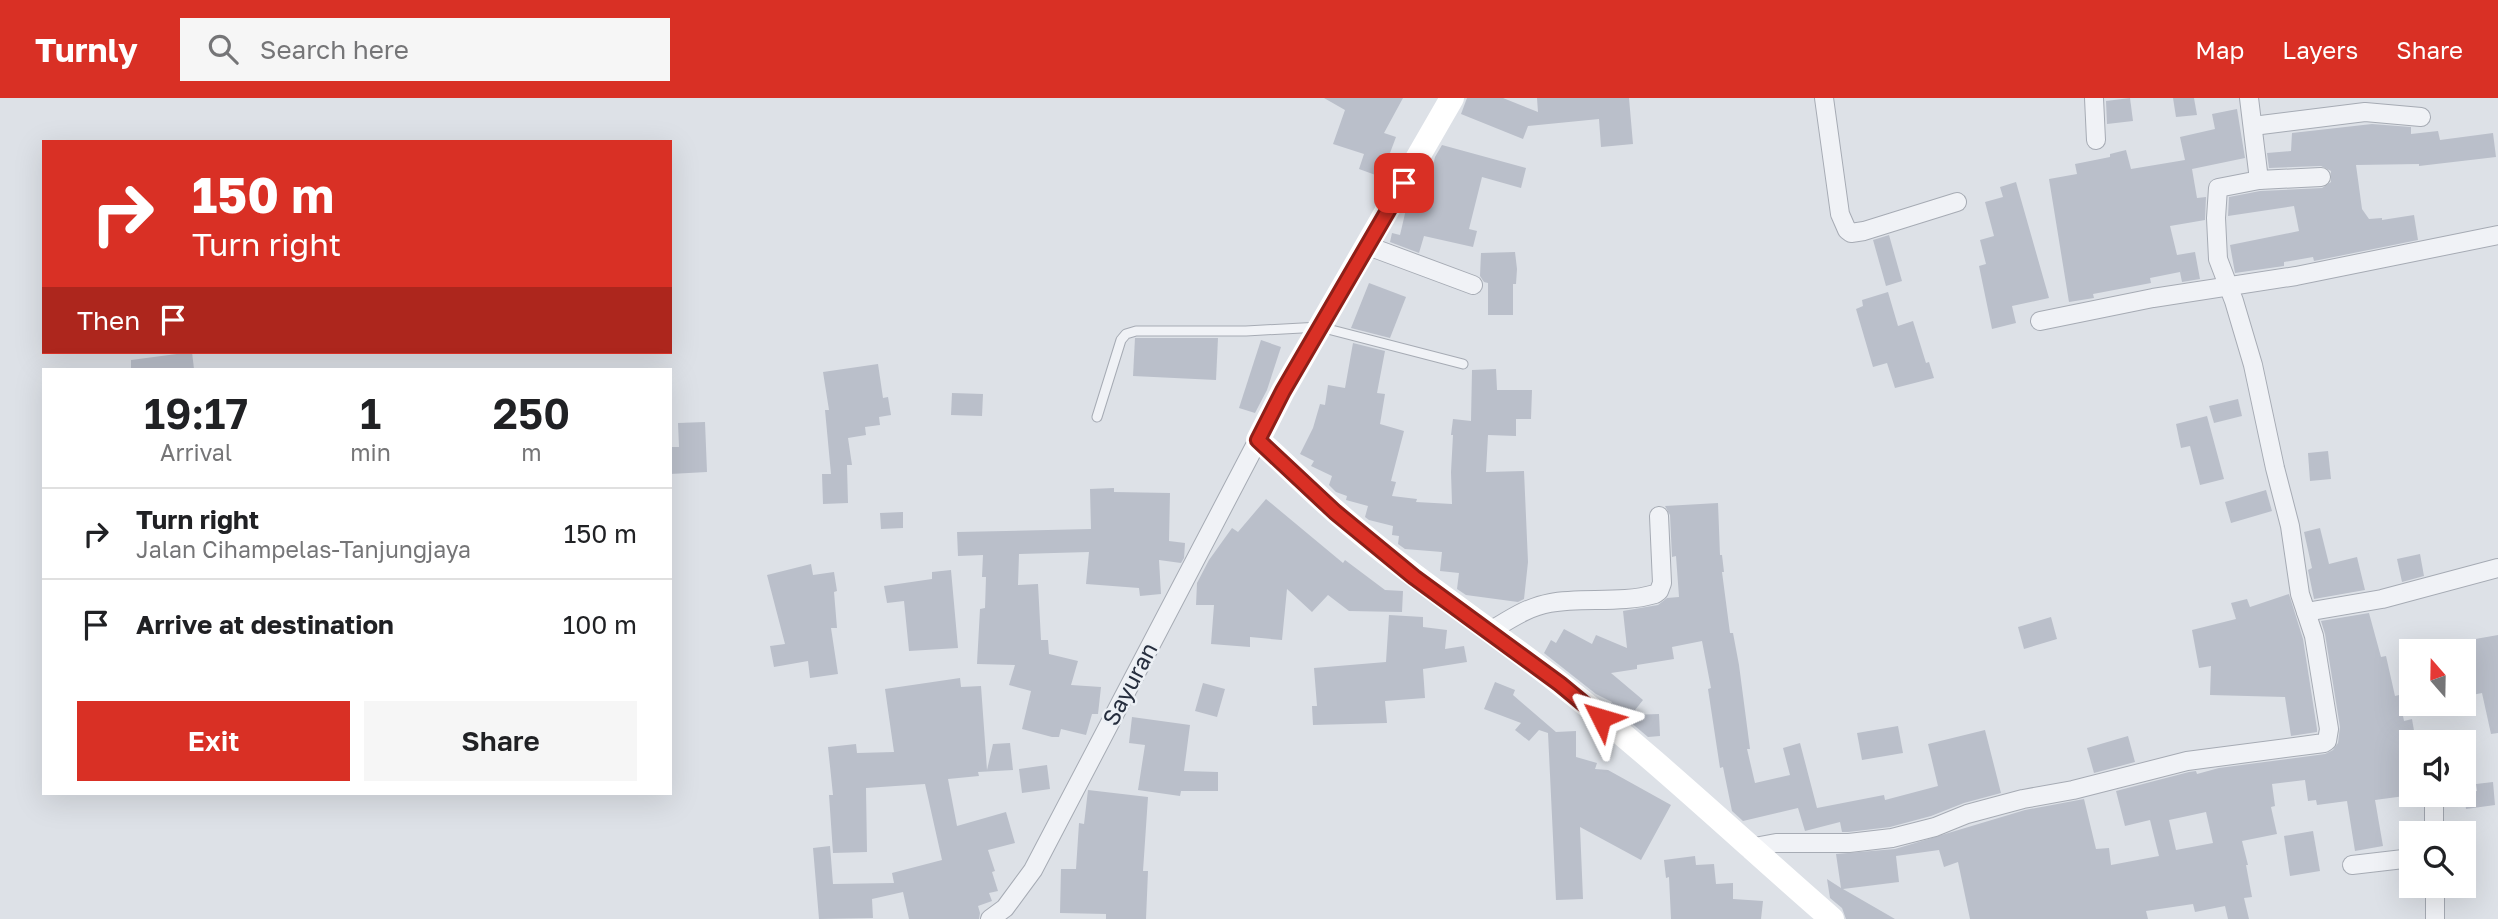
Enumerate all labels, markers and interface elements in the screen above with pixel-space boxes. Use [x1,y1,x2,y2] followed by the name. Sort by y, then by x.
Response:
[180,18,670,81] search box
[35,30,138,69] text: Turnly
[204,30,242,68] icon: search
[260,34,409,65] text: Search here
[2195,35,2244,64] text: Map
[2282,35,2358,64] text: Layers
[2396,35,2463,64] text: Share
[1374,153,1434,213] pin
[1385,164,1423,202] icon: arrive
[192,165,334,224] text: 150 m
[77,168,168,259] icon: right
[192,225,341,263] text: Turn right
[154,301,192,339] icon: arrive
[77,305,140,336] text: Then
[144,388,248,438] text: 19:17
[360,388,381,438] text: 1
[493,388,570,438] text: 250
[160,438,232,466] text: Arrival
[350,438,391,466] text: min
[521,438,542,466] text: m
[136,504,259,535] text: Turn right
[77,515,115,553] icon: right
[564,518,637,549] text: 150 m
[136,535,471,563] text: Jalan Cihampelas-Tanjungjaya
[77,606,115,644] icon: arrive
[136,609,394,640] text: Arrive at destination
[563,609,637,640] text: 100 m
[1096,637,1163,730] street label: Sayuran
[2399,639,2476,716] north arrow
[2399,639,2476,898] map controls
[1564,681,1638,755] position arrow
[77,701,350,781] button: Exit
[364,701,637,781] button: Share
[2399,730,2476,807] button: sound
[2399,821,2476,898] button: search

